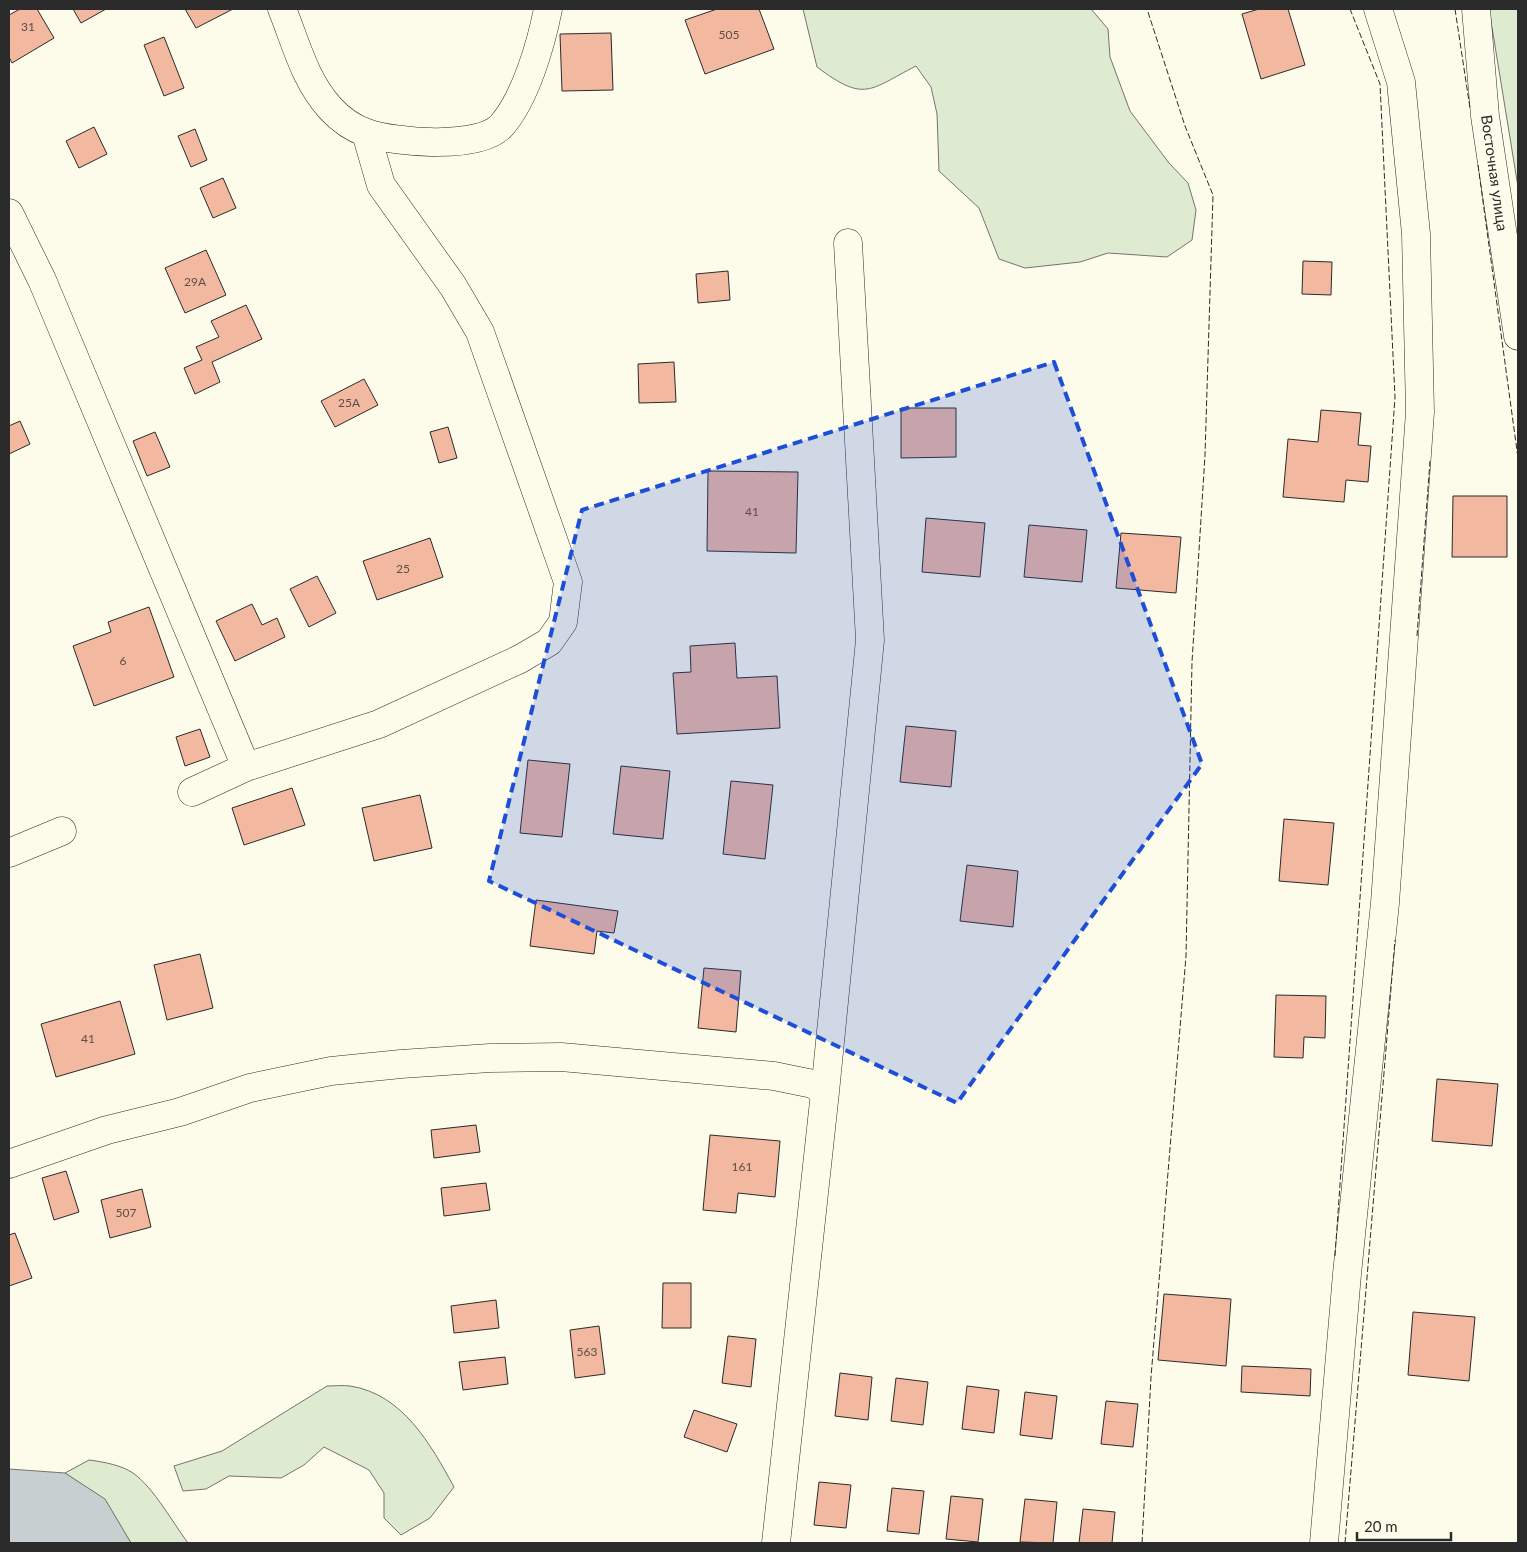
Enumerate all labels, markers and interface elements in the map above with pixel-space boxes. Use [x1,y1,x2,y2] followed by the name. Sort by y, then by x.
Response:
[21,19,35,34] house number: 31
[719,27,739,42] house number: 505
[1478,114,1512,232] street label: Восточная улица
[184,274,207,289] house number: 29А
[338,395,361,410] house number: 25А
[745,504,759,519] house number: 41
[396,561,410,576] house number: 25
[120,653,127,668] house number: 6
[81,1031,95,1046] house number: 41
[732,1159,752,1174] house number: 161
[116,1205,136,1220] house number: 507
[577,1344,597,1359] house number: 563
[1357,1510,1451,1542] scale bar
[1364,1517,1398,1535] text: 20 m

